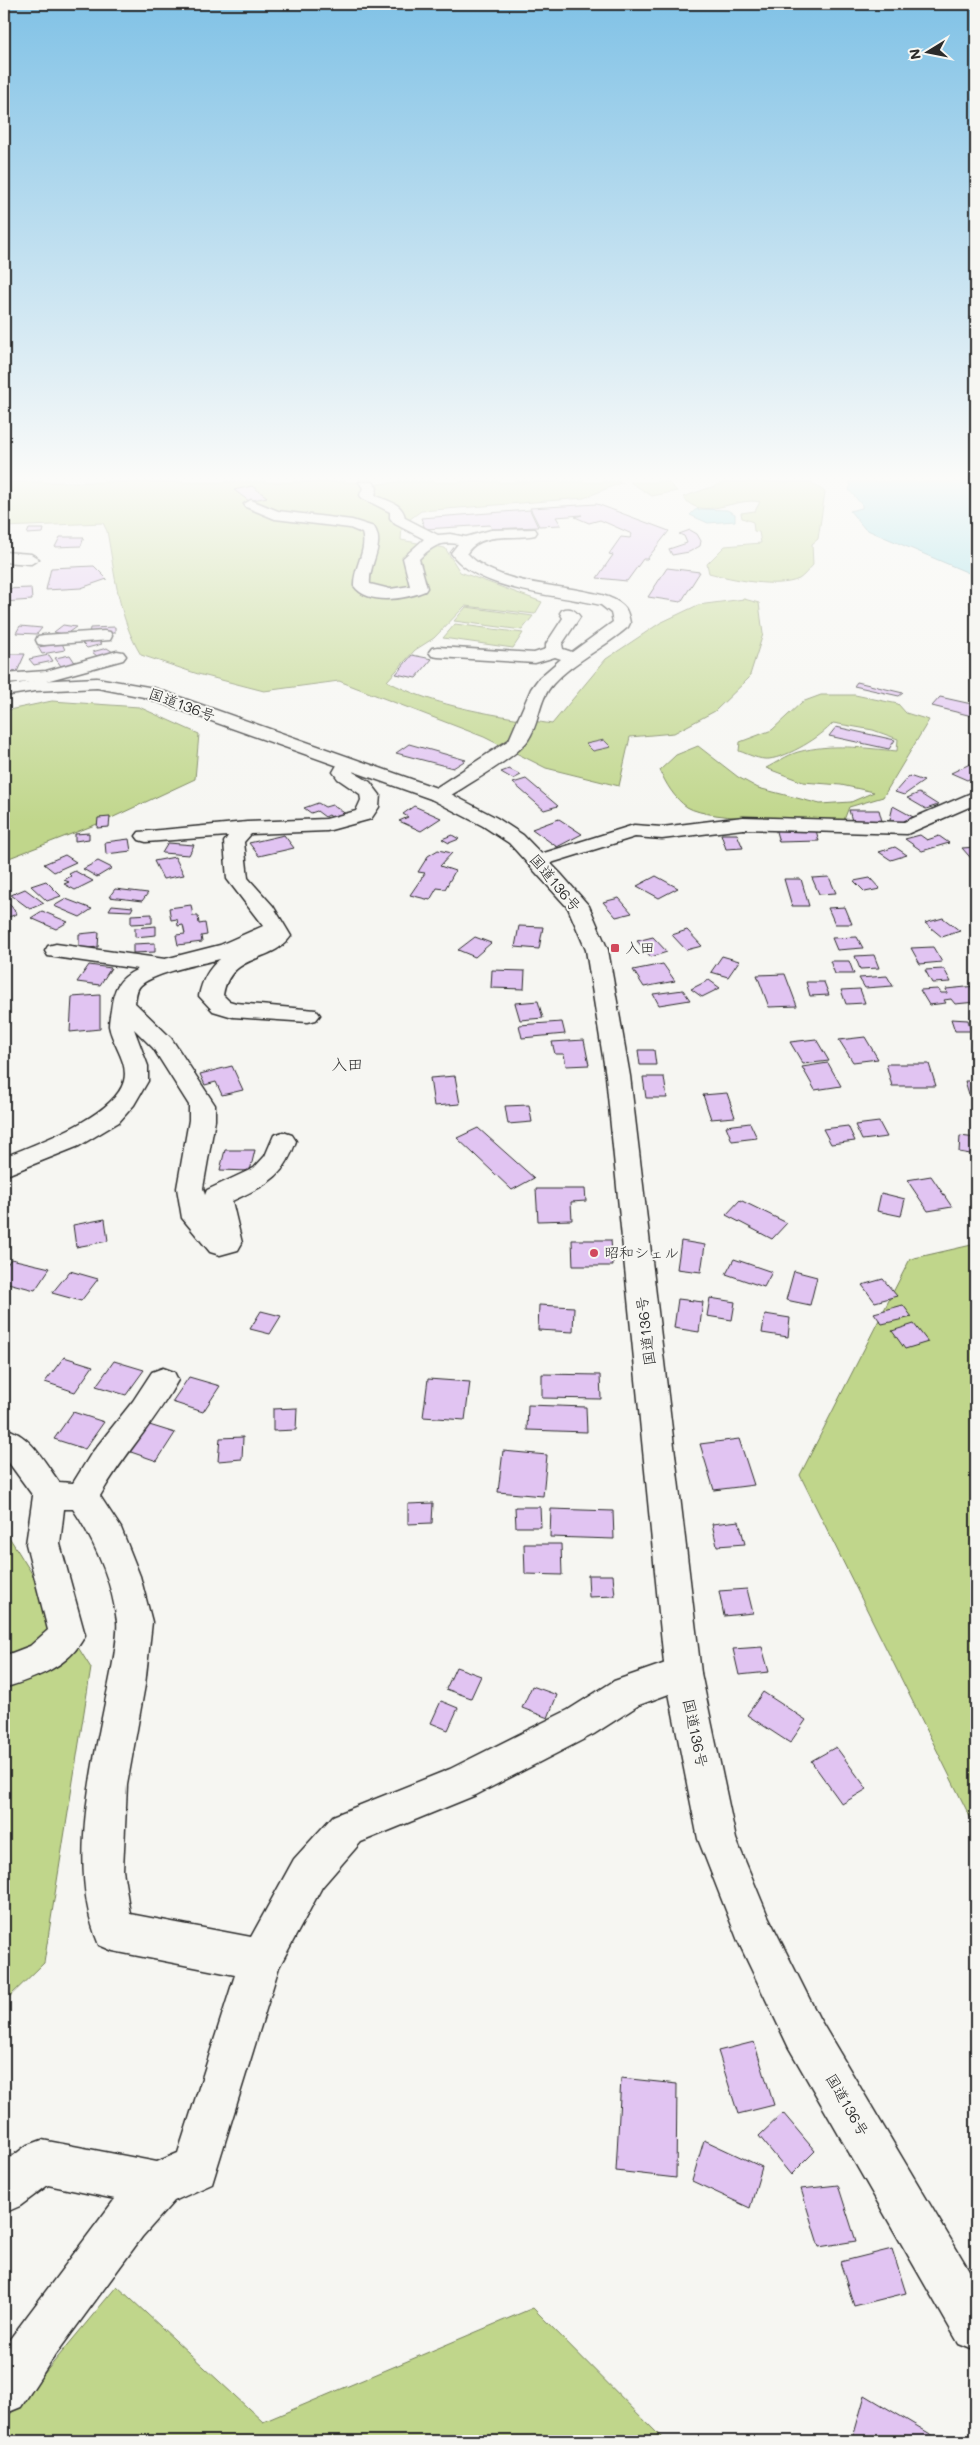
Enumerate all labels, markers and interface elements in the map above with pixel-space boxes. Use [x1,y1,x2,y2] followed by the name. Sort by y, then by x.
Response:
[902,28,952,78] north arrow
[904,47,925,61] text: N
[146,683,218,725] street label: 国道136号
[526,849,586,915] street label: 国道136号
[625,937,655,957] place label: 入田
[609,942,621,954] marker: 入田
[331,1053,363,1074] district label: 入田
[604,1242,679,1262] place label: 昭和シェル
[588,1247,600,1259] marker: 昭和シェル
[631,1295,659,1367] street label: 国道136号
[679,1697,713,1769] street label: 国道136号
[822,2069,874,2140] street label: 国道136号

